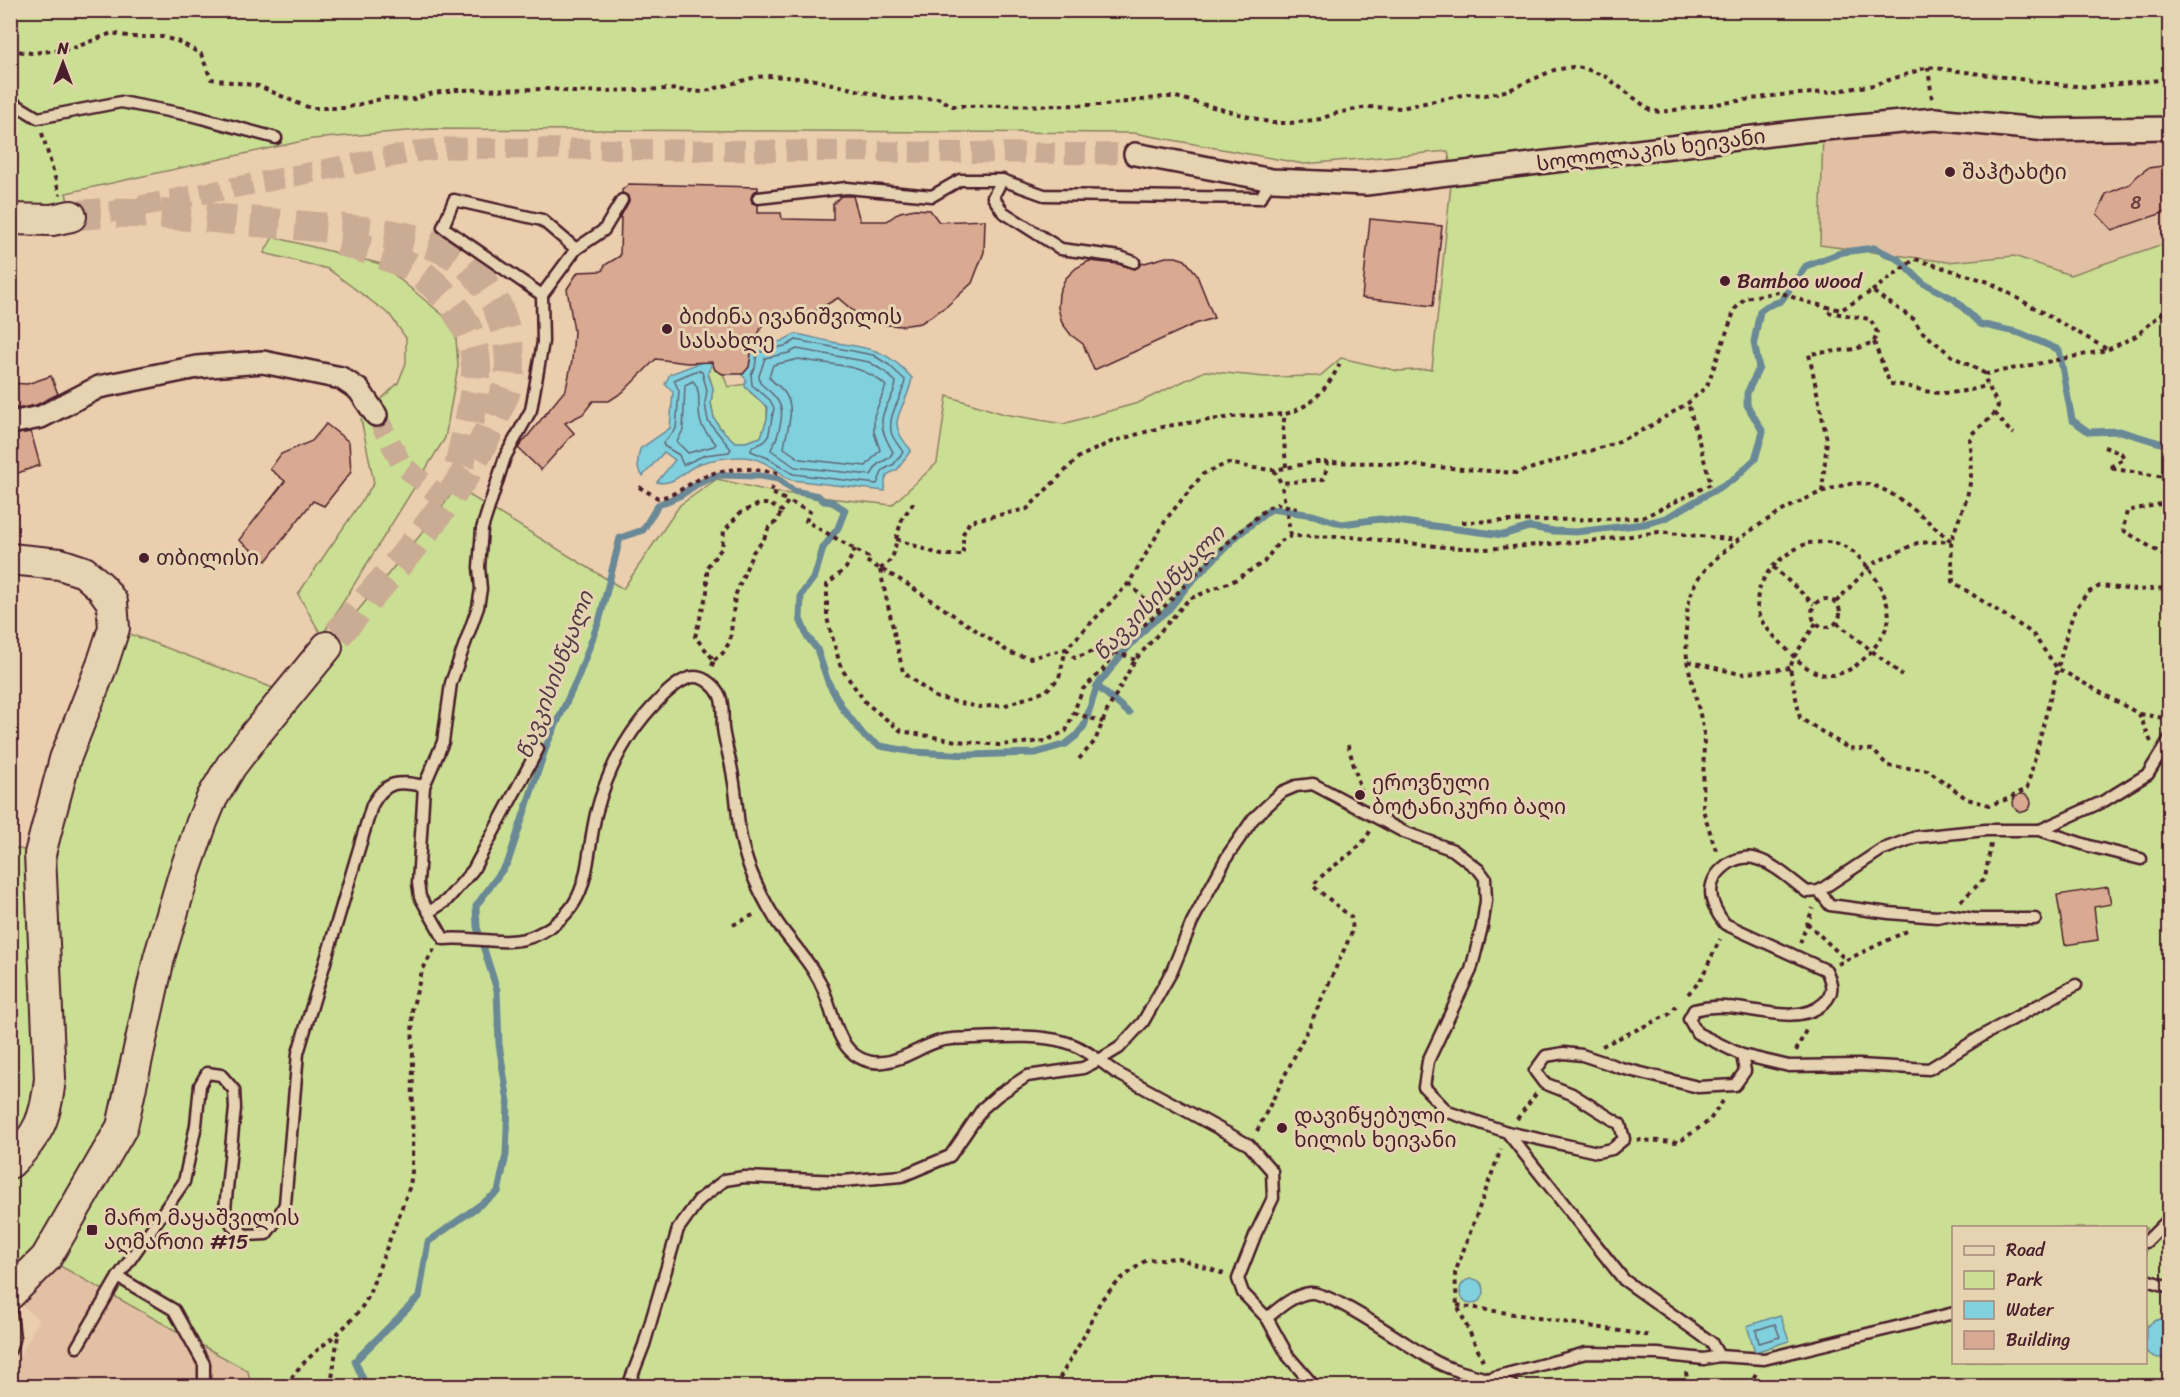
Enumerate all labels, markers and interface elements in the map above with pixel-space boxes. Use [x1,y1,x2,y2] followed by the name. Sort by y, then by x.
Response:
[33,33,93,93] north arrow
[56,34,69,63] text: N
[1534,117,1768,183] street label: სოლოლაკის ხეივანი
[1962,153,2067,191] place label: შაჰტახტი
[1943,165,1957,179] marker: შაჰტახტი
[2131,187,2142,219] house number: 8
[1737,262,1864,300] place label: Bamboo wood
[1718,274,1732,288] marker: Bamboo wood
[679,298,902,360] place label: ბიძინა ივანიშვილის სასახლე
[660,322,674,336] marker: ბიძინა ივანიშვილის სასახლე
[1083,515,1236,670] water label: წავკისისწყალი
[156,539,259,577] place label: თბილისი
[137,551,151,565] marker: თბილისი
[505,584,605,765] water label: წავკისისწყალი
[1372,764,1566,826] place label: ეროვნული ბოტანიკური ბაღი
[1353,788,1367,802] marker: ეროვნული ბოტანიკური ბაღი
[1294,1097,1457,1159] place label: დავიწყებული ხილის ხეივანი
[1275,1121,1289,1135] marker: დავიწყებული ხილის ხეივანი
[104,1199,300,1261] place label: მარო მაყაშვილის აღმართი #15
[85,1223,99,1237] marker: მარო მაყაშვილის აღმართი #15
[1952,1226,2147,1364] legend
[2006,1234,2046,1266] text: Road
[2006,1264,2043,1296] text: Park
[2006,1294,2055,1326] text: Water
[2006,1324,2070,1356] text: Building

